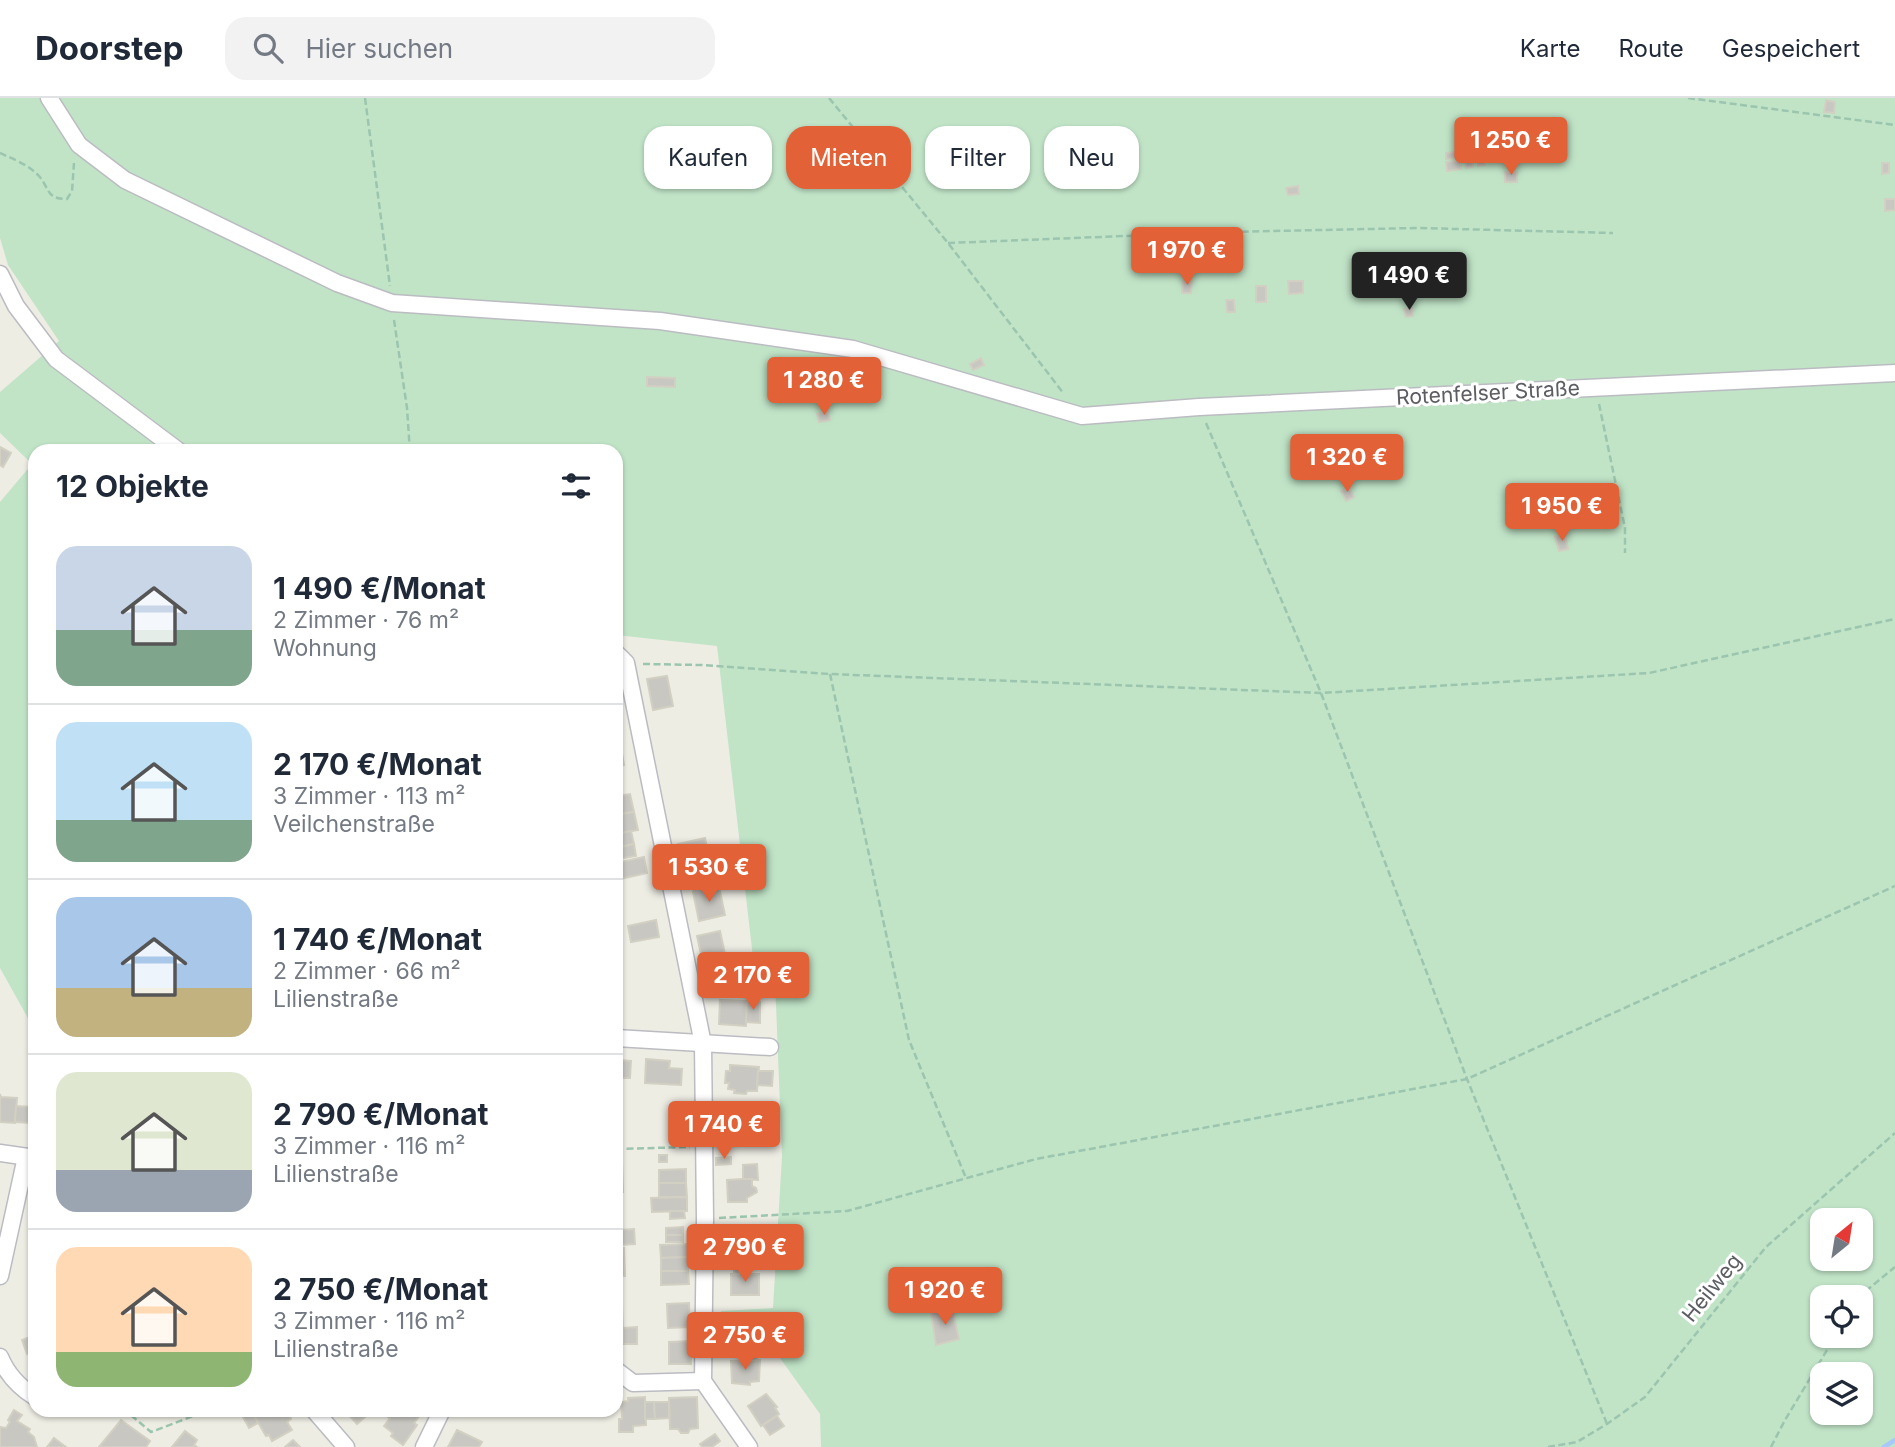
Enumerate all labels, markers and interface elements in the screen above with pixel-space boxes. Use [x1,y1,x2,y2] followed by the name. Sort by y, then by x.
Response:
[225,17,715,80] search box
[35,28,183,68] text: Doorstep
[249,29,287,67] icon: search
[305,33,453,64] text: Hier suchen
[1520,34,1580,63] text: Karte
[1618,34,1684,63] text: Route
[1722,34,1860,63] text: Gespeichert
[1446,118,1576,177] pin: 1 250 €
[644,126,772,189] chip: Kaufen
[786,126,911,189] chip: Mieten
[925,126,1030,189] chip: Filter
[1044,126,1139,189] chip: Neu
[1470,126,1552,154] text: 1 250 €
[1122,228,1252,287] pin: 1 970 €
[1147,236,1227,264] text: 1 970 €
[1344,252,1474,312] pin: 1 490 €
[1368,261,1450,289] text: 1 490 €
[759,358,889,417] pin: 1 280 €
[783,366,865,394] text: 1 280 €
[1395,375,1580,410] street label: Rotenfelser Straße
[1282,434,1412,494] pin: 1 320 €
[1306,443,1388,471] text: 1 320 €
[557,467,595,505] icon: filters
[56,468,209,504] text: 12 Objekte
[1497,484,1627,543] pin: 1 950 €
[1521,492,1603,520] text: 1 950 €
[273,570,486,606] text: 1 490 €/Monat
[112,574,196,658] icon: home
[273,606,459,634] text: 2 Zimmer · 76 m²
[273,634,377,662] text: Wohnung
[273,746,482,782] text: 2 170 €/Monat
[112,750,196,834] icon: home
[273,782,465,810] text: 3 Zimmer · 113 m²
[273,810,435,838] text: Veilchenstraße
[644,844,774,904] pin: 1 530 €
[668,853,750,881] text: 1 530 €
[273,921,482,957] text: 1 740 €/Monat
[112,925,196,1009] icon: home
[688,953,818,1012] pin: 2 170 €
[273,957,461,985] text: 2 Zimmer · 66 m²
[713,961,793,989] text: 2 170 €
[273,985,399,1013] text: Lilienstraße
[273,1096,489,1132] text: 2 790 €/Monat
[112,1100,196,1184] icon: home
[659,1102,789,1161] pin: 1 740 €
[684,1110,764,1138] text: 1 740 €
[273,1132,465,1160] text: 3 Zimmer · 116 m²
[273,1160,399,1188] text: Lilienstraße
[1810,1208,1872,1270] north arrow
[1810,1208,1873,1425] map controls
[680,1224,810,1284] pin: 2 790 €
[703,1233,787,1261] text: 2 790 €
[1677,1249,1746,1327] street label: Heilweg
[880,1268,1010,1327] pin: 1 920 €
[273,1271,488,1307] text: 2 750 €/Monat
[112,1275,196,1359] icon: home
[904,1276,986,1304] text: 1 920 €
[1810,1285,1873,1348] button: locate
[273,1307,465,1335] text: 3 Zimmer · 116 m²
[680,1312,810,1372] pin: 2 750 €
[703,1321,787,1349] text: 2 750 €
[273,1335,399,1363] text: Lilienstraße
[1810,1362,1873,1425] button: layers

